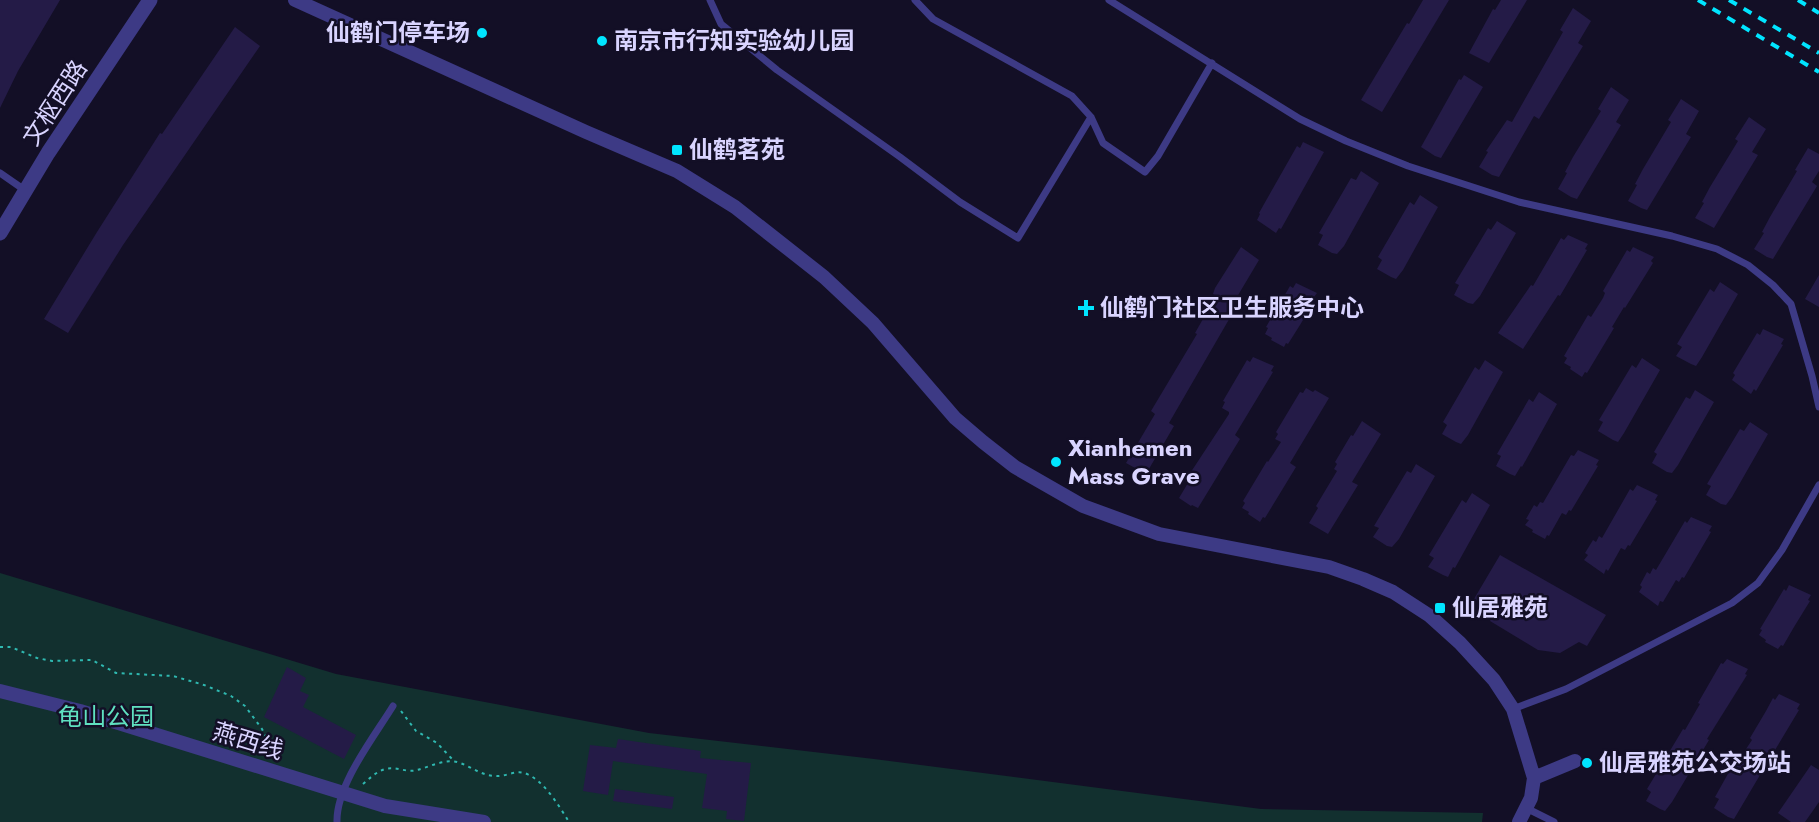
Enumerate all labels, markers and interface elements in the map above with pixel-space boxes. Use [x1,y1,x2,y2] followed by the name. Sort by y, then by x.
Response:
[326,15,470,50] place label: 仙鹤门停车场
[614,23,854,58] place label: 南京市行知实验幼儿园
[475,26,489,40] marker: 仙鹤门停车场
[595,34,609,48] marker: 南京市行知实验幼儿园
[14,53,95,153] street label: 文枢西路
[689,132,785,167] place label: 仙鹤茗苑
[670,143,684,157] marker: 仙鹤茗苑
[1100,290,1364,325] place label: 仙鹤门社区卫生服务中心
[1077,299,1095,317] marker: 仙鹤门社区卫生服务中心
[1068,430,1200,493] place label: Xianhemen Mass Grave
[1049,455,1063,469] marker: Xianhemen Mass Grave
[1452,590,1548,625] place label: 仙居雅苑
[1433,601,1447,615] marker: 仙居雅苑
[58,699,154,734] park label: 龟山公园
[209,713,288,768] street label: 燕西线
[1599,745,1791,780] place label: 仙居雅苑公交场站
[1580,756,1594,770] marker: 仙居雅苑公交场站

